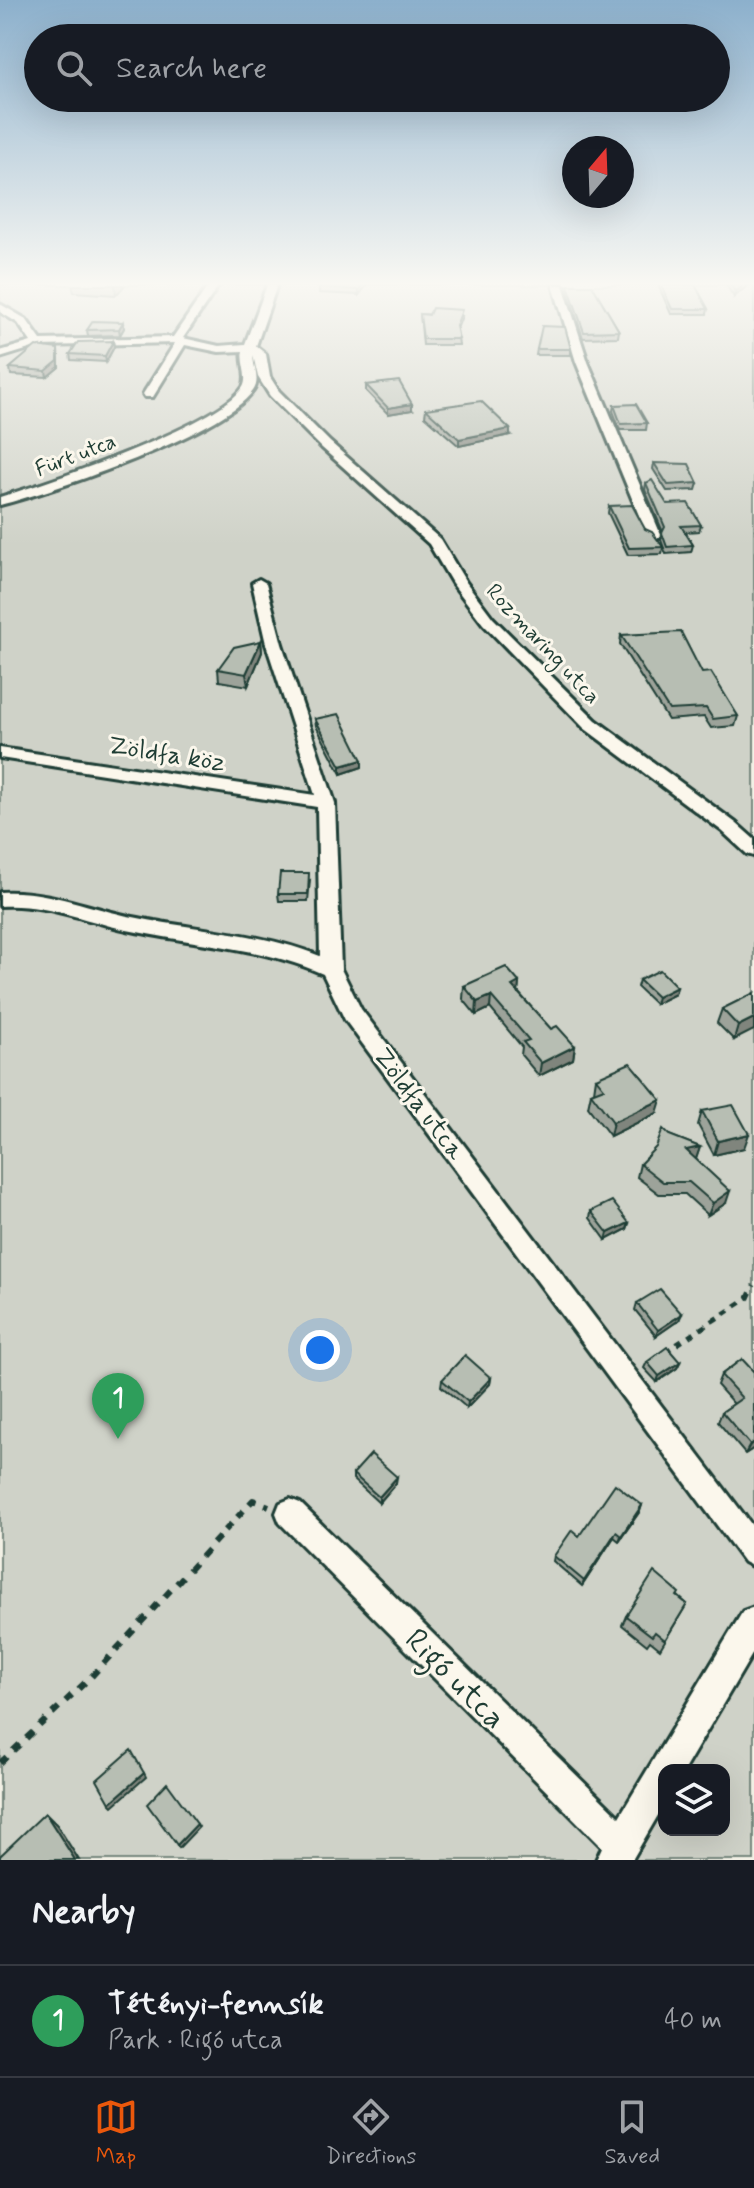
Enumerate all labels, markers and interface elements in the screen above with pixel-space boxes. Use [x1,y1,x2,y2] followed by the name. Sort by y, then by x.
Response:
[24,24,730,112] search box
[52,46,96,90] icon: search
[116,49,267,88] text: Search here
[562,136,634,208] north arrow
[31,428,120,484] street label: Fürt utca
[477,578,606,713] street label: Rozmaring utca
[106,729,228,781] street label: Zöldfa köz
[365,1041,472,1168] street label: Zöldfa utca
[300,1330,340,1370] your location
[92,1373,144,1439] pin: 1
[393,1620,514,1741] street label: Rigó utca
[658,1764,730,1836] map controls
[658,1764,730,1836] button: layers
[32,1890,136,1935] text: Nearby
[108,1985,324,2024] text: Tétényi-fennsík
[52,2004,64,2038] text: 1
[664,2004,722,2038] text: 40 m
[108,2024,283,2058] text: Park · Rigó utca
[94,2095,138,2171] tab: Map
[326,2095,416,2171] tab: Directions
[604,2095,660,2171] tab: Saved

